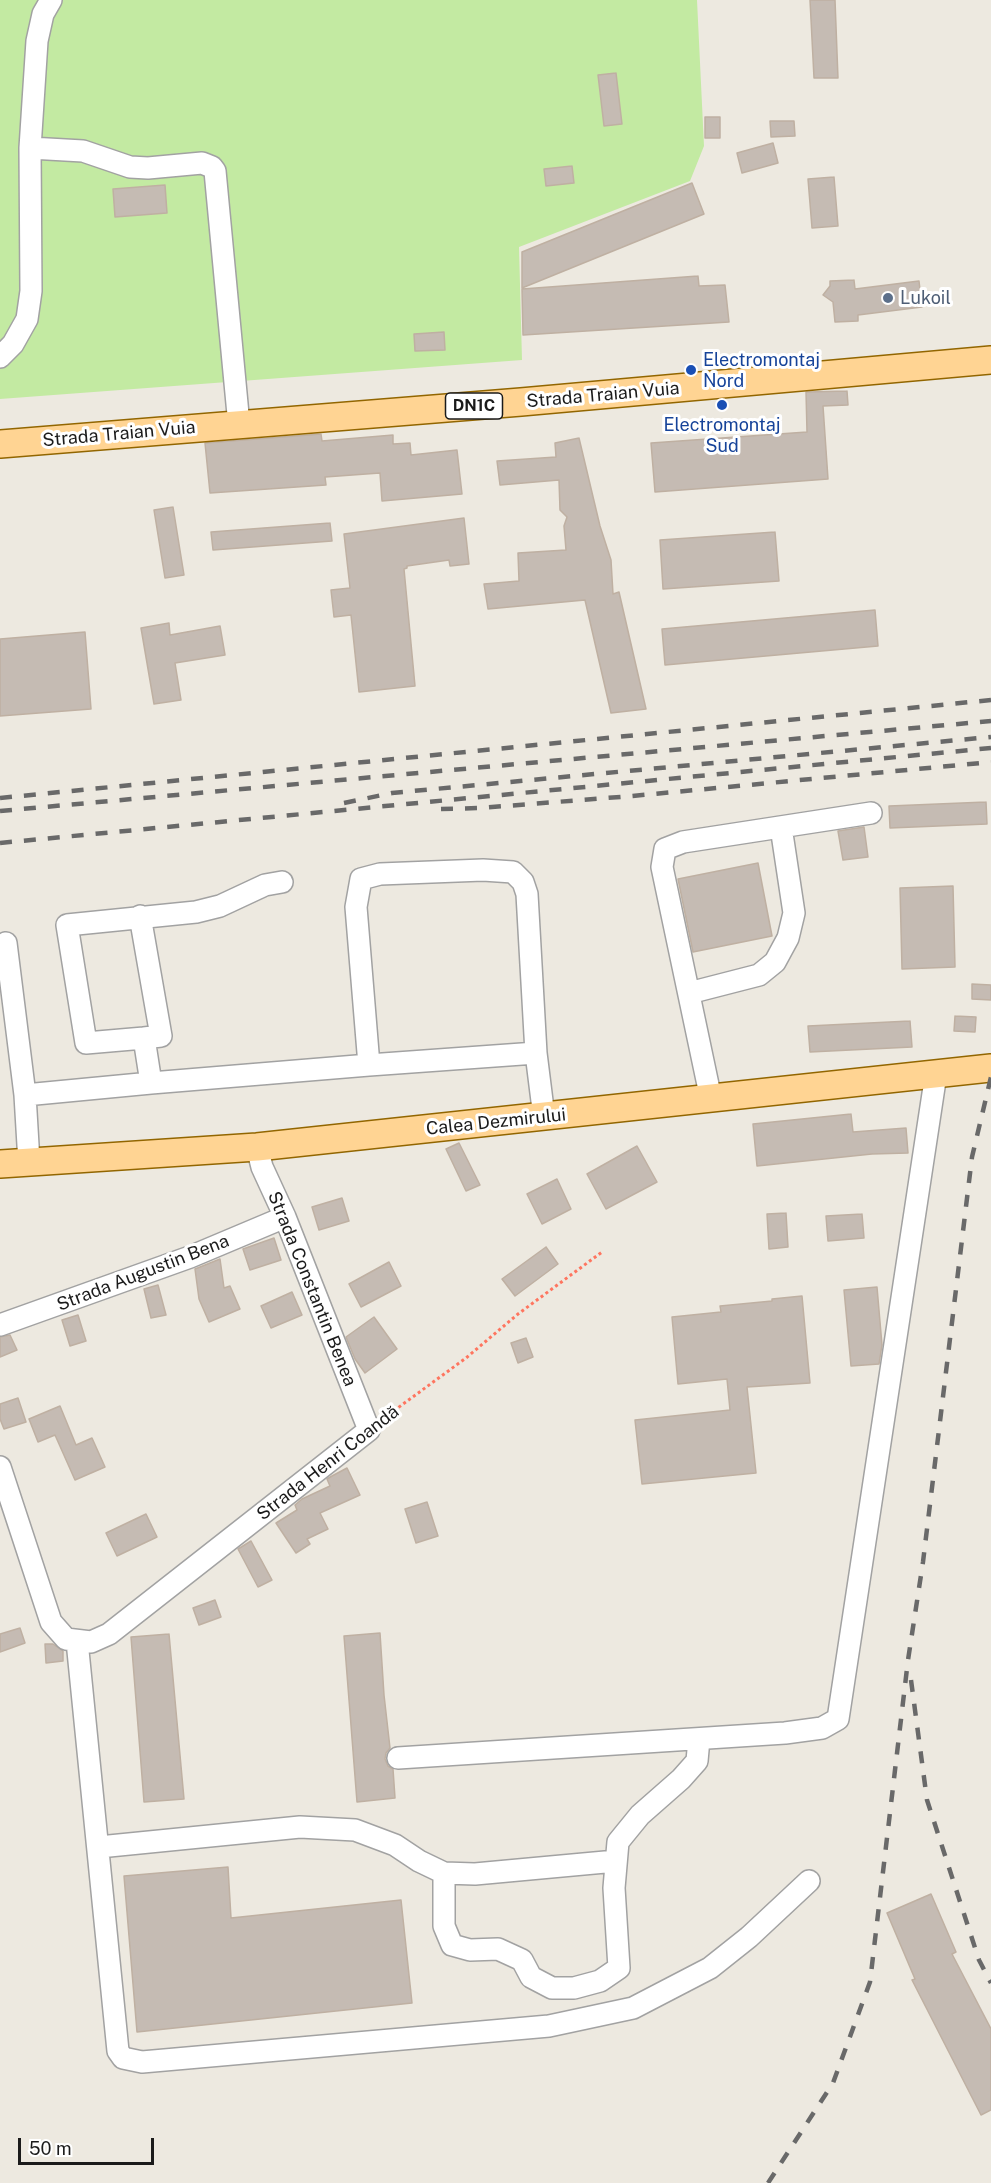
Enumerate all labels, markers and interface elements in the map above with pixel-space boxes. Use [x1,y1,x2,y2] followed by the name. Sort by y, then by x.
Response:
[900,287,951,309] place label: Lukoil
[881,291,895,305] marker: Lukoil
[703,349,820,392] place label: Electromontaj Nord
[684,363,698,377] marker: Electromontaj Nord
[526,378,680,412] street label: Strada Traian Vuia
[446,393,502,419] road number: DN1C
[715,398,729,412] marker: Electromontaj Sud
[664,414,780,456] place label: Electromontaj Sud
[42,417,196,451] street label: Strada Traian Vuia
[425,1104,567,1140] street label: Calea Dezmirului
[263,1188,361,1390] street label: Strada Constantin Benea
[54,1230,232,1316] street label: Strada Augustin Bena
[253,1401,403,1525] street label: Strada Henri Coandă
[21,2126,158,2164] scale bar
[29,2138,72,2159] text: 50 m

